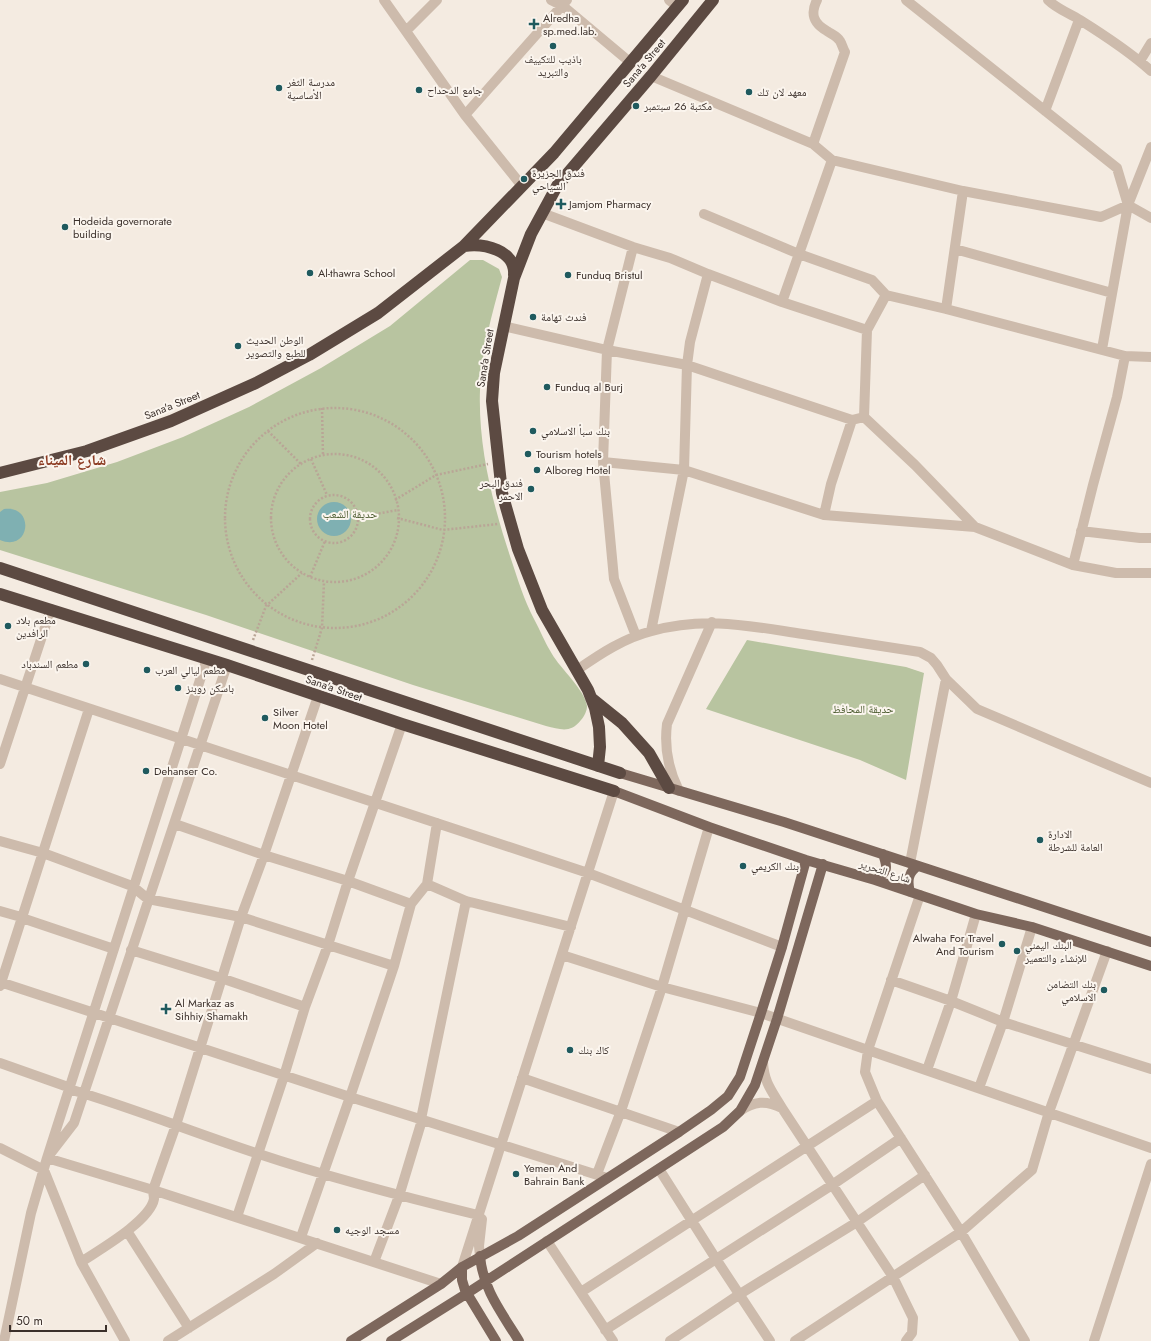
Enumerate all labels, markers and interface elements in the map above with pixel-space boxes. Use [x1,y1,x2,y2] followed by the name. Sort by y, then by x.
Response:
[543,10,597,39] place label: Alredha sp.med.lab.
[528,18,540,30] marker: Alredha sp.med.lab.
[619,35,669,91] street label: Sana'a Street
[548,41,558,51] marker: باذيب للتكييف والتبريد
[524,51,582,80] place label: باذيب للتكييف والتبريد
[286,74,335,103] place label: مدرسة الثغر الأساسية
[427,82,482,98] place label: جامع الدحداح
[274,83,284,93] marker: مدرسة الثغر الأساسية
[757,84,807,100] place label: معهد لان تك
[414,85,424,95] marker: جامع الدحداح
[744,87,754,97] marker: معهد لان تك
[643,98,712,114] place label: مكتبة 26 سبتمبر
[631,101,641,111] marker: مكتبة 26 سبتمبر
[532,165,585,195] place label: فندق الجزيرة السياحي
[519,174,529,184] marker: فندق الجزيرة السياحي
[567,196,651,212] place label: Jamjom Pharmacy
[556,199,566,209] marker: Jamjom Pharmacy
[73,213,172,242] place label: Hodeida governorate building
[60,222,70,232] marker: Hodeida governorate building
[318,265,395,281] place label: Al-thawra School
[576,267,643,283] place label: Funduq Bristul
[305,268,315,278] marker: Al-thawra School
[563,270,573,280] marker: Funduq Bristul
[541,309,587,325] place label: فندث تهامة
[528,312,538,322] marker: فندث تهامة
[472,327,498,388] street label: Sana'a Street
[245,332,306,361] place label: الوطن الحديث للطبع والتصوير
[233,341,243,351] marker: الوطن الحديث للطبع والتصوير
[555,379,623,395] place label: Funduq al Burj
[542,382,552,392] marker: Funduq al Burj
[142,386,203,423] street label: Sana'a Street
[541,423,610,440] place label: بنك سبأ الاسلامي
[528,426,538,436] marker: بنك سبأ الاسلامي
[536,446,602,462] place label: Tourism hotels
[38,449,106,471] district label: شارع الميناء
[523,449,533,459] marker: Tourism hotels
[545,462,611,478] place label: Alboreg Hotel
[532,465,542,475] marker: Alboreg Hotel
[479,475,523,504] place label: فندق البحر الاحمر
[526,484,536,494] marker: فندق البحر الاحمر
[323,506,377,522] park label: حديقة الشعب
[16,612,56,641] place label: مطعم بلاد الرافدين
[3,621,13,631] marker: مطعم بلاد الرافدين
[21,656,78,672] place label: مطعم السندباد
[81,659,91,669] marker: مطعم السندباد
[155,662,225,679] place label: مطعم ليالي العرب
[142,665,152,675] marker: مطعم ليالي العرب
[304,671,365,705] street label: Sana'a Street
[185,680,234,696] place label: باسكن روبنز
[173,683,183,693] marker: باسكن روبنز
[832,701,894,717] park label: حديقة المحافظ
[273,704,328,733] place label: Silver Moon Hotel
[260,713,270,723] marker: Silver Moon Hotel
[154,763,217,779] place label: Dehanser Co.
[141,766,151,776] marker: Dehanser Co.
[1048,826,1103,855] place label: الادارة العامة للشرطة
[1035,835,1045,845] marker: الادارة العامة للشرطة
[856,855,913,887] street label: شارع التحرير
[751,858,799,875] place label: بنك الكريمي
[738,861,748,871] marker: بنك الكريمي
[913,930,994,959] place label: Alwaha For Travel And Tourism
[1024,937,1087,966] place label: البنك اليمني للإنشاء والتعمير
[997,939,1007,949] marker: Alwaha For Travel And Tourism
[1012,946,1022,956] marker: البنك اليمني للإنشاء والتعمير
[1047,976,1096,1006] place label: بنك التضامن الاسلامي
[1099,985,1109,995] marker: بنك التضامن الاسلامي
[175,995,248,1024] place label: Al Markaz as Sihhiy Shamakh
[160,1003,172,1015] marker: Al Markaz as Sihhiy Shamakh
[578,1042,610,1058] place label: كاك بنك
[565,1045,575,1055] marker: كاك بنك
[524,1160,584,1189] place label: Yemen And Bahrain Bank
[511,1169,521,1179] marker: Yemen And Bahrain Bank
[345,1222,399,1238] place label: مسجد الوجيه
[332,1225,342,1235] marker: مسجد الوجيه
[10,1307,106,1333] scale bar
[16,1312,43,1330] text: 50 m

